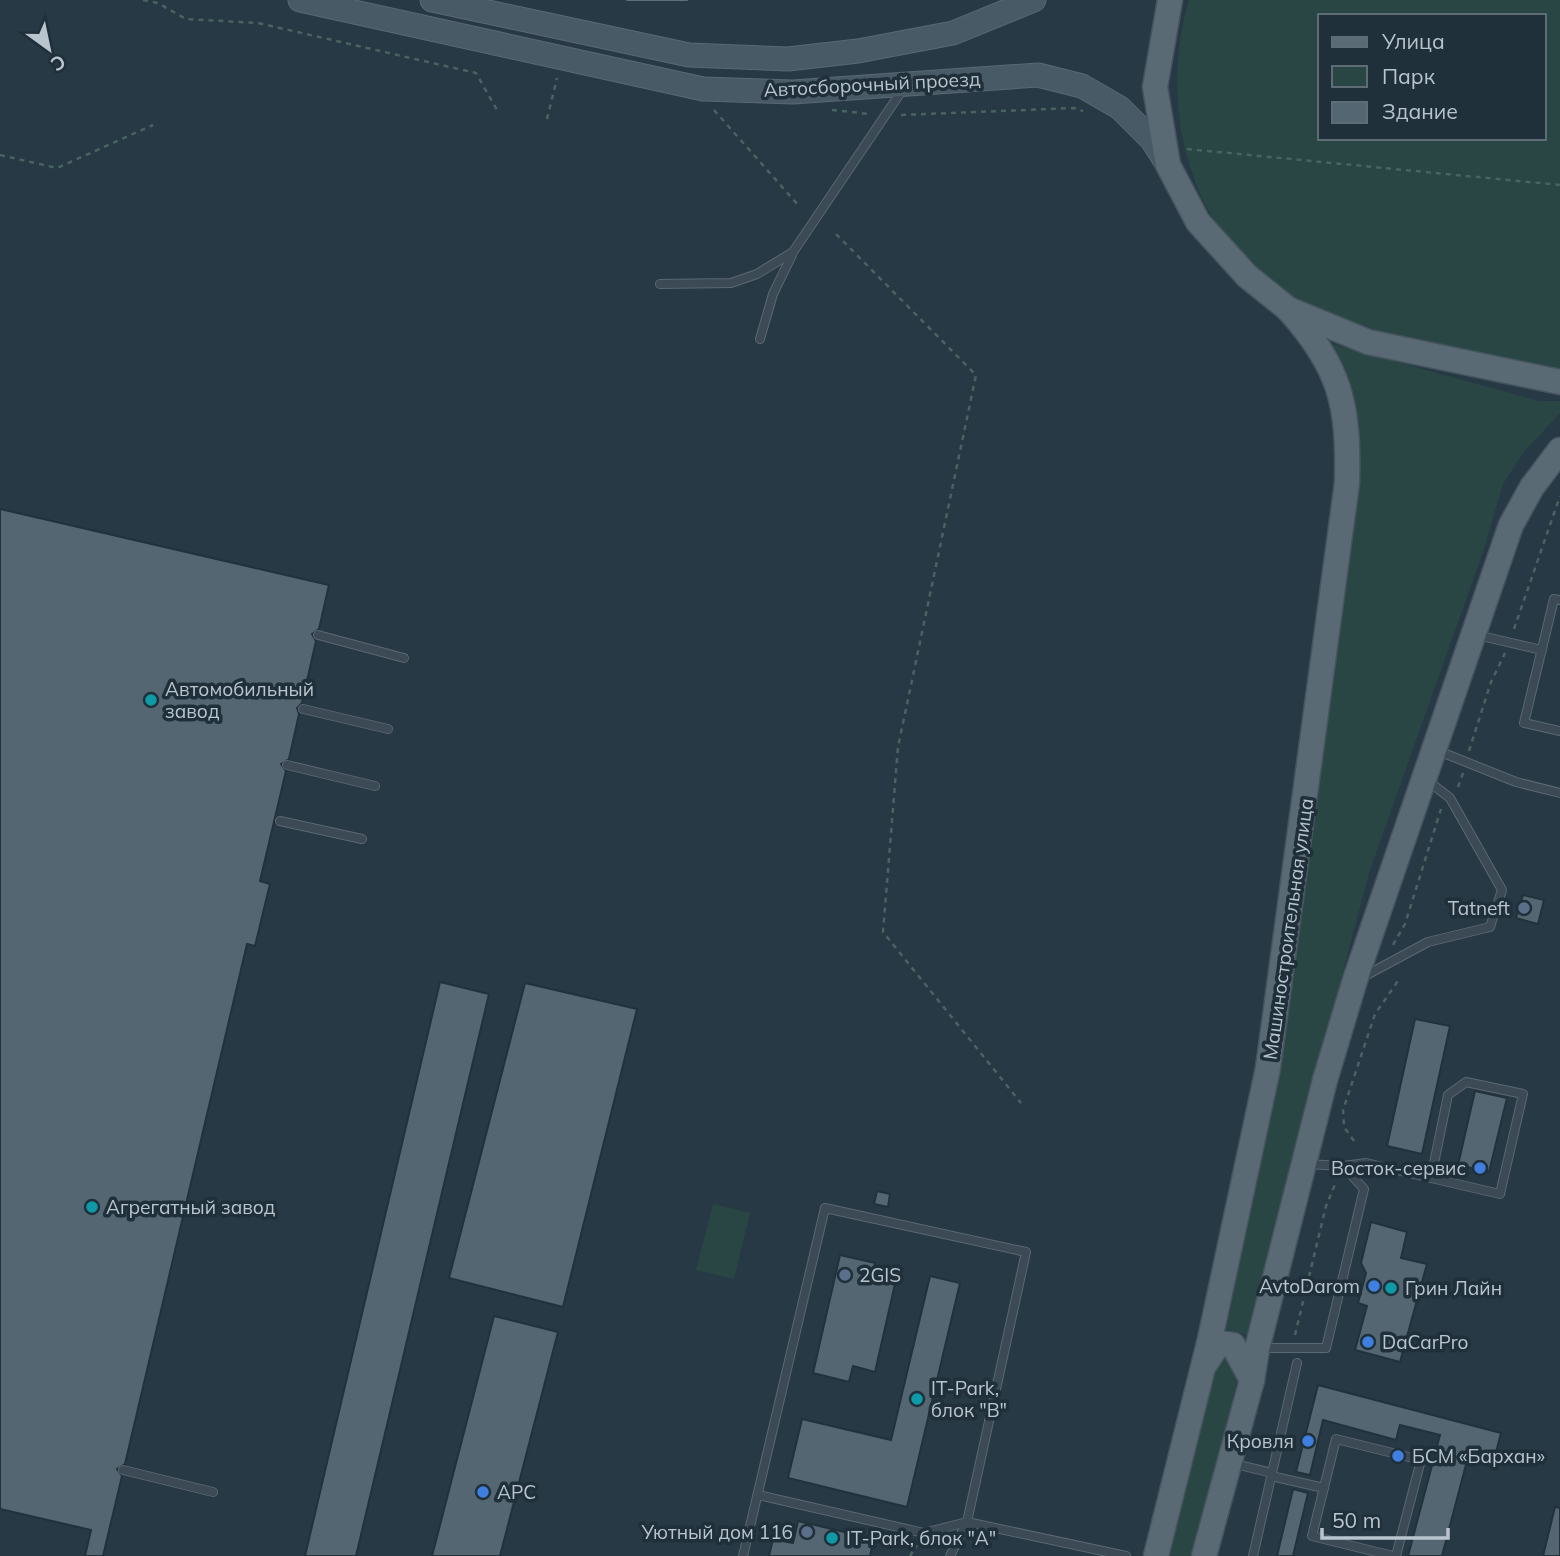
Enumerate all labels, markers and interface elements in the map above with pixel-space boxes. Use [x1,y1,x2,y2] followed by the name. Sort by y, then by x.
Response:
[14,14,84,84] north arrow
[1318,14,1546,140] legend
[1381,28,1445,54] text: Улица
[46,50,70,77] text: С
[1382,63,1436,89] text: Парк
[763,66,981,102] street label: Автосборочный проезд
[1382,98,1458,124] text: Здание
[165,677,314,723] place label: Автомобильный завод
[143,692,159,708] marker: Автомобильный завод
[1258,797,1318,1061] street label: Машиностроительная улица
[1448,896,1510,920] place label: Tatneft
[1516,900,1532,916] marker: Tatneft
[1331,1156,1466,1180] place label: Восток-сервис
[1472,1160,1488,1176] marker: Восток-сервис
[106,1195,276,1219] place label: Агрегатный завод
[84,1199,100,1215] marker: Агрегатный завод
[859,1263,901,1287] place label: 2GIS
[837,1267,853,1283] marker: 2GIS
[1259,1274,1360,1298] place label: AvtoDarom
[1405,1276,1502,1300] place label: Грин Лайн
[1366,1278,1382,1294] marker: AvtoDarom
[1383,1280,1399,1296] marker: Грин Лайн
[1382,1330,1468,1354] place label: DaCarPro
[1360,1334,1376,1350] marker: DaCarPro
[931,1376,1007,1422] place label: IT-Park, блок "В"
[909,1391,925,1407] marker: IT-Park, блок "В"
[1227,1429,1294,1453] place label: Кровля
[1300,1433,1316,1449] marker: Кровля
[1412,1444,1545,1468] place label: БСМ «Бархан»
[1390,1448,1406,1464] marker: БСМ «Бархан»
[497,1480,536,1504] place label: АРС
[475,1484,491,1500] marker: АРС
[1322,1496,1448,1540] scale bar
[1332,1507,1381,1533] text: 50 m
[640,1520,793,1544] place label: Уютный дом 116
[799,1524,815,1540] marker: Уютный дом 116
[846,1526,996,1550] place label: IT-Park, блок "А"
[824,1530,840,1546] marker: IT-Park, блок "А"

